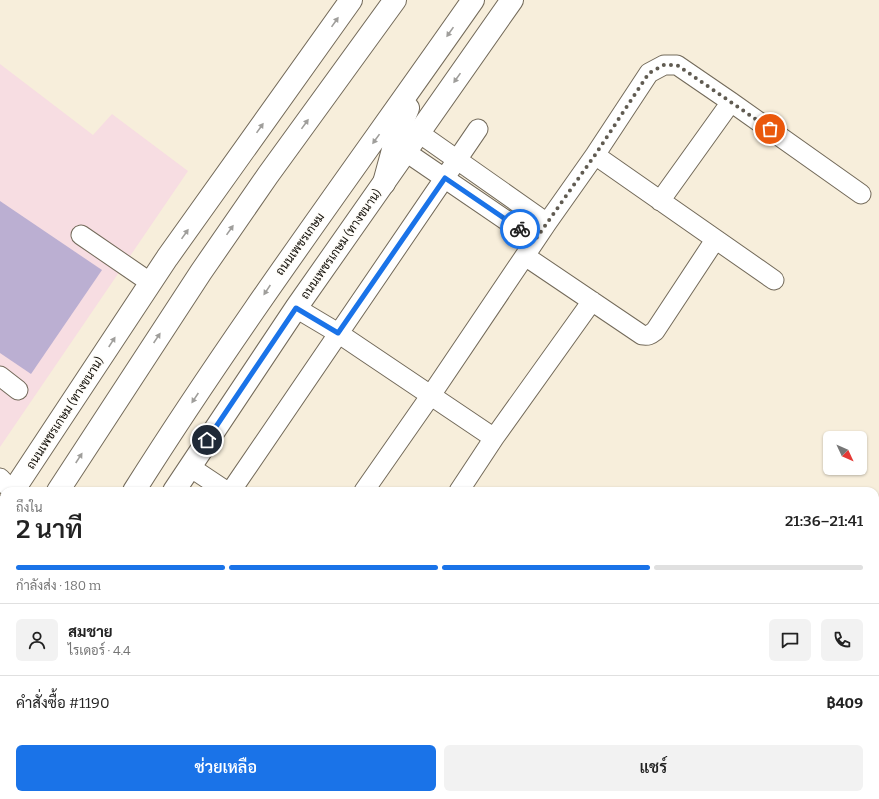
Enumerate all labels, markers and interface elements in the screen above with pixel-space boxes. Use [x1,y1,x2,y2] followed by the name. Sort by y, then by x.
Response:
[331,16,339,27] one-way arrow
[446,27,454,37] one-way arrow
[453,72,461,83] one-way arrow
[753,112,787,146] pin
[759,118,781,140] icon: bag
[301,119,309,129] one-way arrow
[256,123,264,133] one-way arrow
[372,133,380,144] one-way arrow
[297,186,384,302] street label: ถนนเพชรเกษม (ทางขนาน)
[500,209,540,249] courier
[273,210,327,278] street label: ถนนเพชรเกษม
[509,218,531,240] icon: bike
[226,225,234,235] one-way arrow
[181,229,189,239] one-way arrow
[263,284,271,295] one-way arrow
[154,332,161,343] one-way arrow
[108,336,116,347] one-way arrow
[23,353,107,472] street label: ถนนเพชรเกษม (ทางขนาน)
[191,392,199,403] one-way arrow
[190,423,224,457] pin
[196,429,218,451] icon: home
[823,431,867,475] north arrow
[823,431,867,475] map controls
[75,453,83,463] one-way arrow
[16,500,43,515] text: ถึงใน
[785,512,863,530] text: 21:36–21:41
[16,514,83,545] text: 2 นาที
[16,578,101,593] text: กำลังส่ง · 180 m
[16,619,58,661] button: person
[769,619,811,661] button: chat
[821,619,863,661] button: phone
[68,623,113,641] text: สมชาย
[68,643,131,658] text: ไรเดอร์ · 4.4
[16,694,110,712] text: คำสั่งซื้อ #1190
[826,694,863,712] text: ฿409
[16,745,436,791] button: ช่วยเหลือ
[444,745,863,791] button: แชร์

